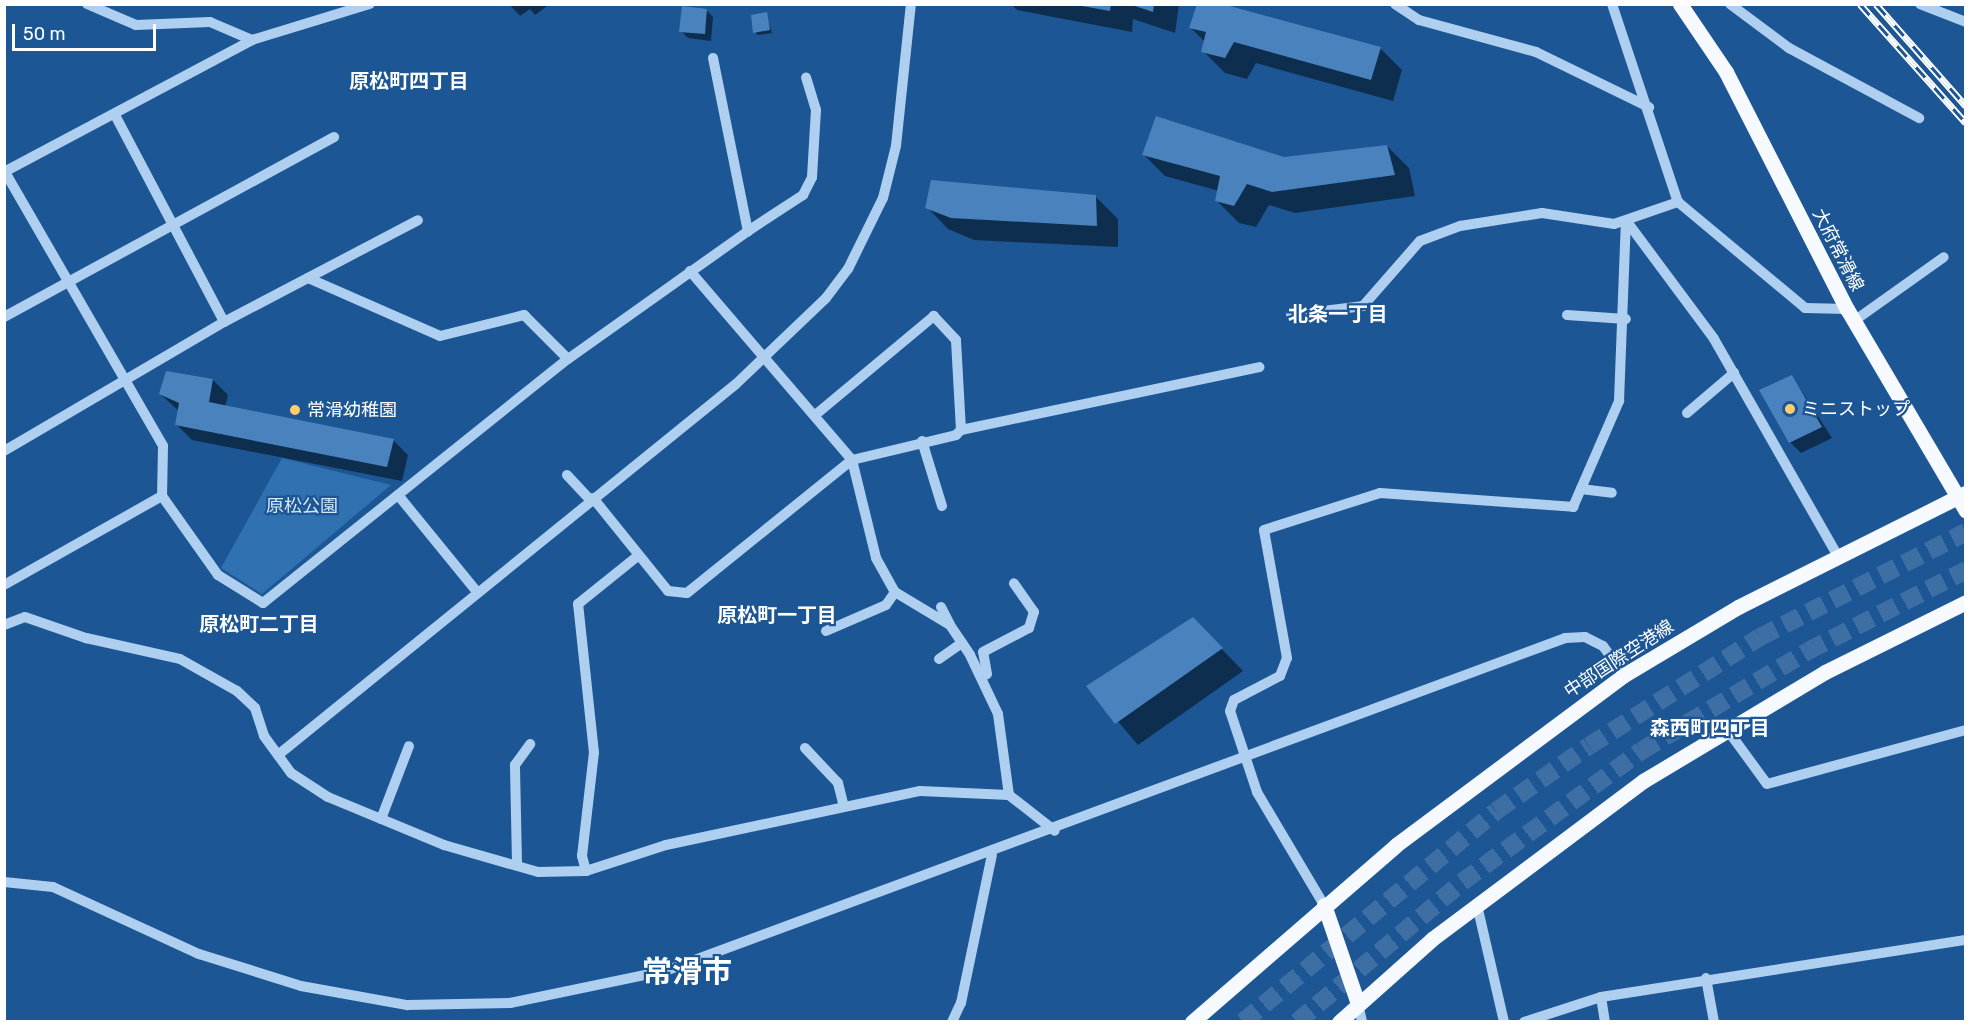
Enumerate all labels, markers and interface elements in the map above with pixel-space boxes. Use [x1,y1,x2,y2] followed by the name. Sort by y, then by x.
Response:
[15,12,159,50] scale bar
[23,23,66,45] text: 50 m
[349,69,469,93] district label: 原松町四丁目
[1808,205,1868,295] street label: 大府常滑線
[1288,302,1388,326] district label: 北条一丁目
[1802,398,1910,420] place label: ミニストップ
[307,399,397,421] place label: 常滑幼稚園
[1783,402,1797,416] marker: ミニストップ
[288,403,302,417] marker: 常滑幼稚園
[266,495,338,517] park label: 原松公園
[717,603,837,627] district label: 原松町一丁目
[199,612,319,636] district label: 原松町二丁目
[1560,616,1678,702] street label: 中部国際空港線
[1650,716,1770,740] district label: 森西町四丁目
[642,954,732,990] district label: 常滑市

